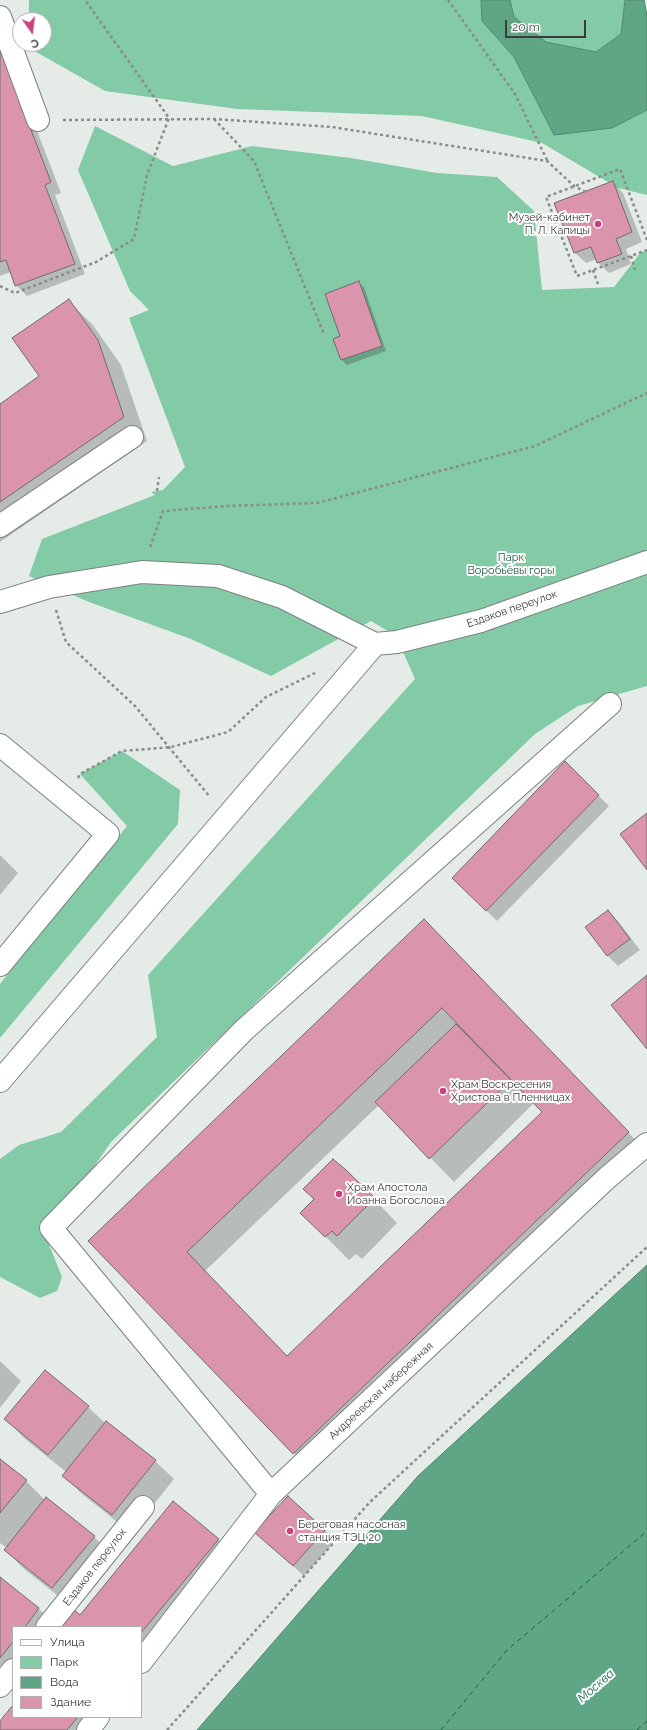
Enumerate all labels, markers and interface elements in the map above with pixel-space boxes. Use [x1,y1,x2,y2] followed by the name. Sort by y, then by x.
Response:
[12,12,52,52] north arrow
[507,12,588,38] scale bar
[512,20,540,34] text: 20 m
[30,36,40,50] text: С
[509,211,590,237] place label: Музей-кабинет П. Л. Капицы
[593,219,603,229] marker: Музей-кабинет П. Л. Капицы
[467,551,555,577] park label: Парк Воробьёвы горы
[465,587,559,631] street label: Ездаков переулок
[451,1078,570,1104] place label: Храм Воскресения Христова в Пленницах
[438,1086,448,1096] marker: Храм Воскресения Христова в Пленницах
[347,1181,445,1207] place label: Храм Апостола Иоанна Богослова
[334,1189,344,1199] marker: Храм Апостола Иоанна Богослова
[326,1339,436,1443] street label: Андреевская набережная
[298,1518,405,1544] place label: Береговая насосная станция ТЭЦ 20
[61,1525,129,1609] street label: Ездаков переулок
[285,1526,295,1536] marker: Береговая насосная станция ТЭЦ 20
[12,1626,142,1718] legend
[50,1635,85,1649] text: Улица
[50,1655,79,1669] text: Парк
[575,1666,617,1706] water label: Москва
[50,1675,79,1689] text: Вода
[50,1695,91,1709] text: Здание

